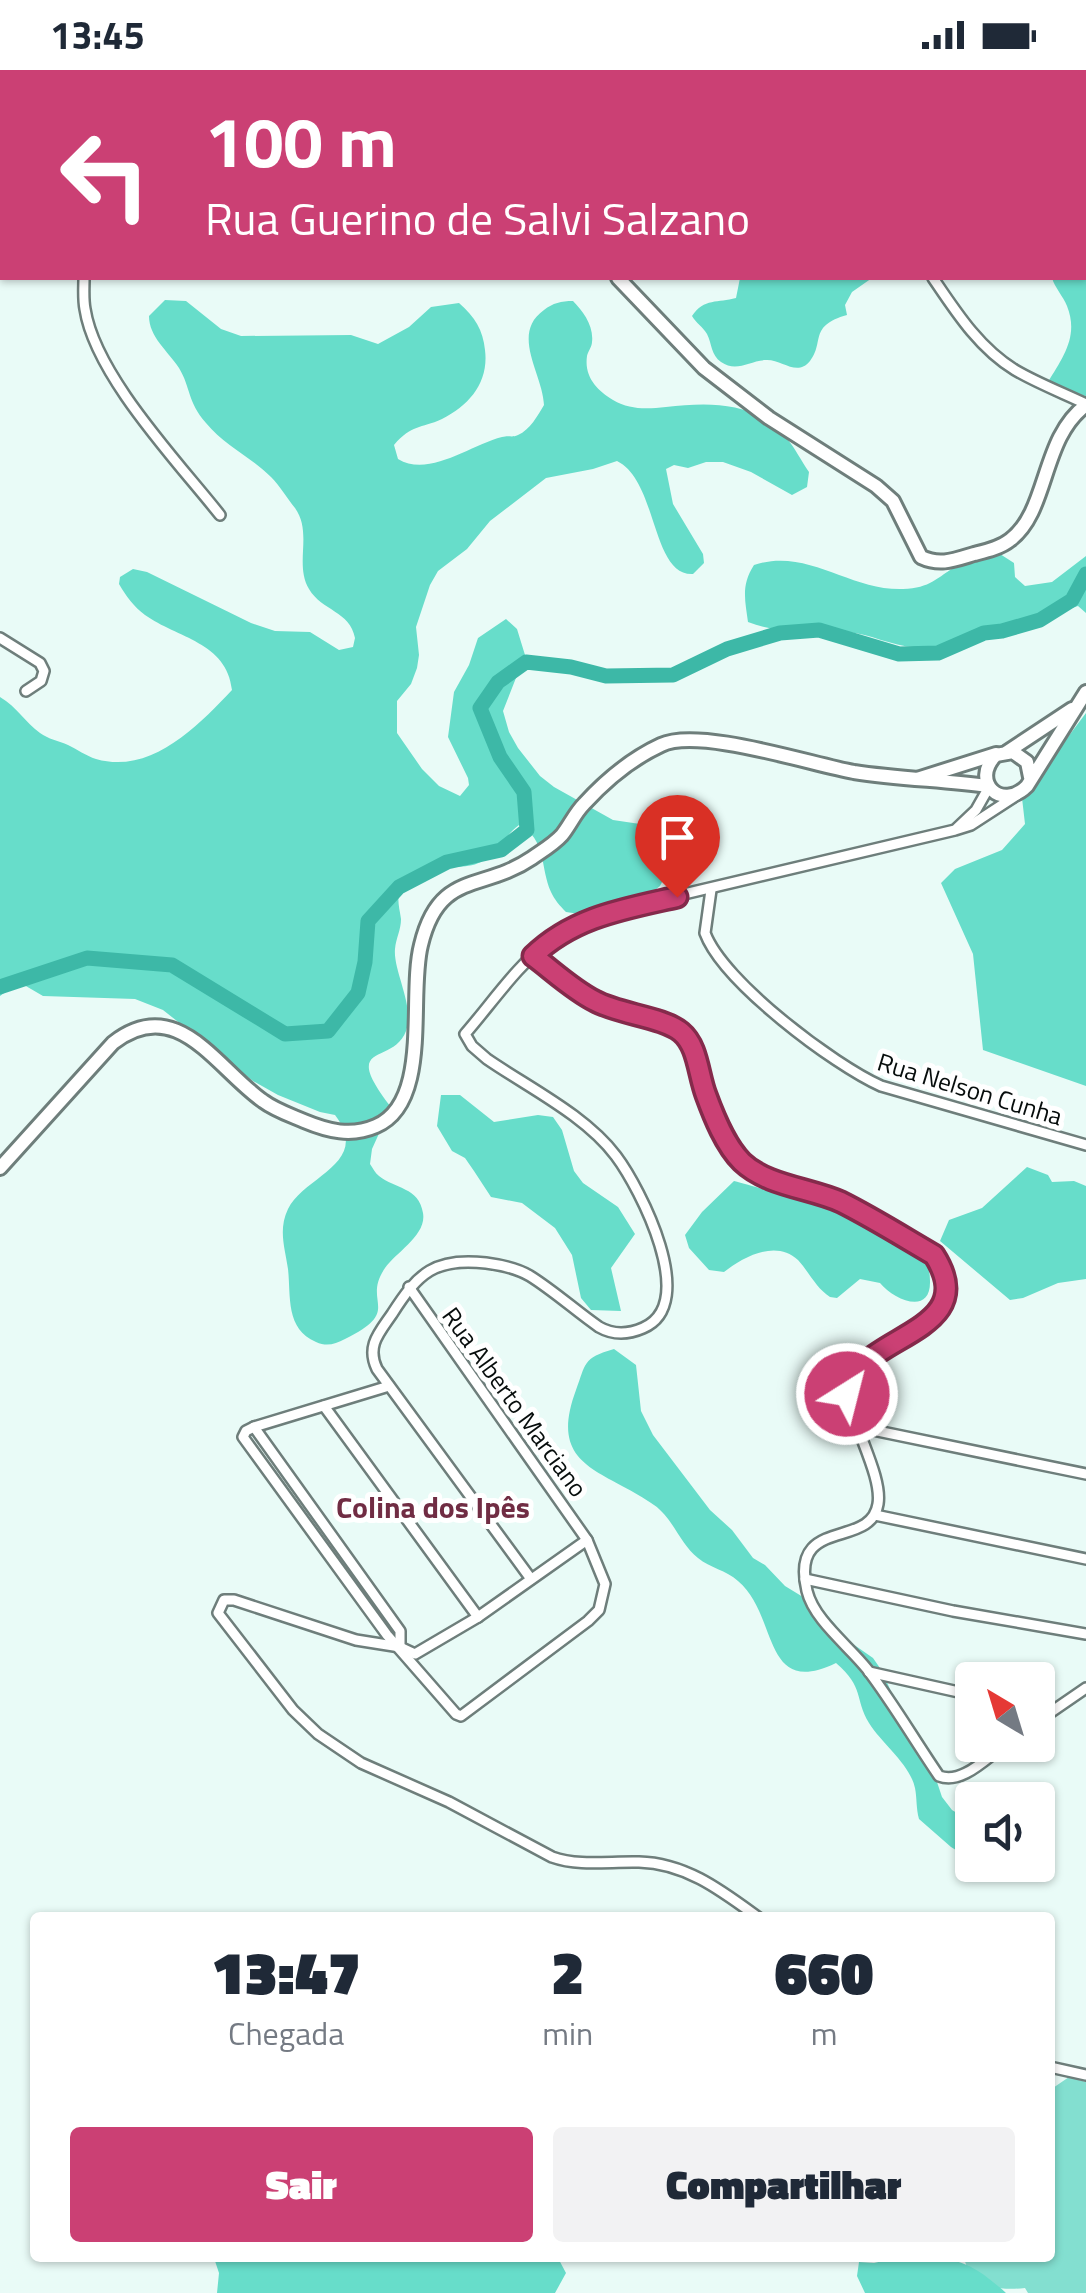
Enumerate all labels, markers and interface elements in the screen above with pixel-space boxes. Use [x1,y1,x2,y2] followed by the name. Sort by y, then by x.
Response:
[50,6,145,64] text: 13:45
[205,88,397,194] text: 100 m
[40,110,170,240] icon: left
[205,184,750,252] text: Rua Guerino de Salvi Salzano
[635,795,720,898] pin
[650,810,705,865] icon: arrive
[873,1043,1068,1135] street label: Rua Nelson Cunha
[433,1299,597,1505] street label: Rua Alberto Marciano
[795,1342,899,1446] position arrow
[336,1484,530,1530] district label: Colina dos Ipês
[955,1662,1055,1762] north arrow
[955,1662,1055,1882] map controls
[955,1782,1055,1882] button: sound
[211,1926,361,2017] text: 13:47
[551,1926,584,2017] text: 2
[775,1926,874,2017] text: 660
[228,2009,344,2057] text: Chegada
[542,2009,593,2057] text: min
[811,2009,837,2057] text: m
[70,2127,533,2242] button: Sair
[553,2127,1015,2242] button: Compartilhar

